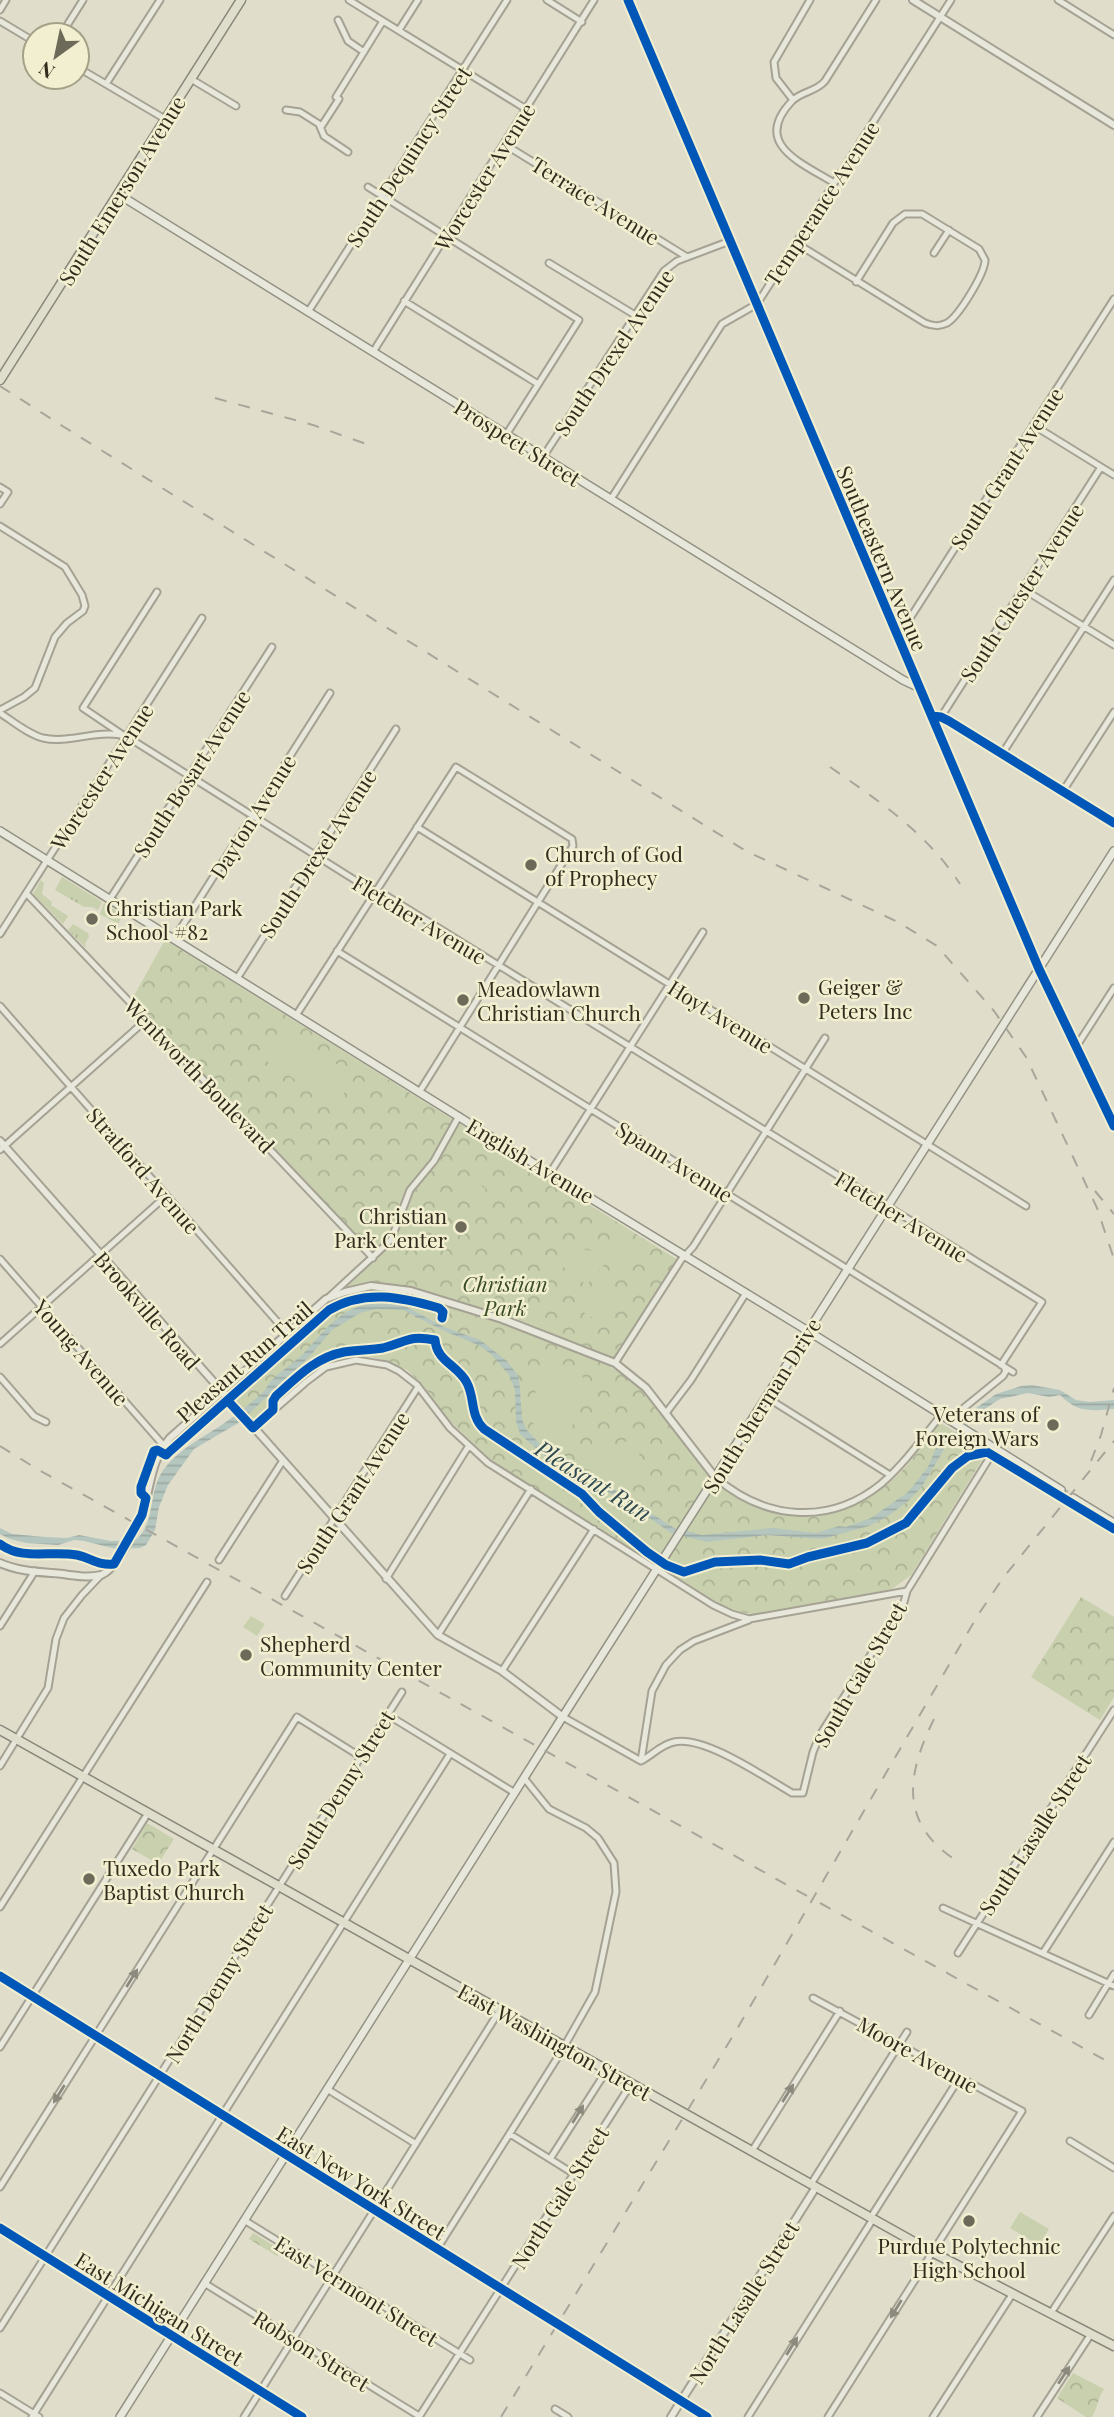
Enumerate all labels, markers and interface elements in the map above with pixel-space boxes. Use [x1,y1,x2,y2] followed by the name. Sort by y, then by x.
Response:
[21,21,91,91] north arrow
[33,56,59,86] text: N
[339,60,477,252] street label: South Dequincy Street
[51,90,191,290] street label: South Emerson Avenue
[427,97,541,256] street label: Worcester Avenue
[757,115,885,291] street label: Temperance Avenue
[526,149,666,251] street label: Terrace Avenue
[547,263,679,441] street label: South Drexel Avenue
[943,382,1069,554] street label: South Grant Avenue
[450,392,587,492] street label: Prospect Street
[831,461,935,655] street label: Southeastern Avenue
[953,497,1089,687] street label: South Chester Avenue
[126,684,256,862] street label: South Bosart Avenue
[43,698,159,855] street label: Worcester Avenue
[203,749,301,883] street label: Dayton Avenue
[252,763,382,943] street label: South Drexel Avenue
[545,839,683,891] place label: Church of God of Prophecy
[523,857,539,873] marker: Church of God of Prophecy
[348,868,492,970] street label: Fletcher Avenue
[106,893,243,945] place label: Christian Park School #82
[84,911,100,927] marker: Christian Park School #82
[818,972,913,1024] place label: Geiger & Peters Inc
[663,973,779,1059] street label: Hoyt Avenue
[477,974,642,1026] place label: Meadowlawn Christian Church
[796,990,812,1006] marker: Geiger & Peters Inc
[118,991,281,1158] street label: Wentworth Boulevard
[455,992,471,1008] marker: Meadowlawn Christian Church
[81,1101,207,1239] street label: Stratford Avenue
[462,1111,600,1209] street label: English Avenue
[611,1114,739,1208] street label: Spann Avenue
[830,1164,974,1268] street label: Fletcher Avenue
[334,1201,448,1253] place label: Christian Park Center
[453,1219,469,1235] marker: Christian Park Center
[89,1245,207,1375] street label: Brookville Road
[462,1269,548,1321] park label: Christian Park
[27,1292,136,1411] street label: Young Avenue
[170,1294,318,1428] street label: Pleasant Run Trail
[696,1312,826,1498] street label: South Sherman Drive
[915,1399,1041,1451] place label: Veterans of Foreign Wars
[289,1406,415,1578] street label: South Grant Avenue
[1045,1417,1061,1433] marker: Veterans of Foreign Wars
[529,1432,658,1528] water label: Pleasant Run
[806,1596,912,1752] street label: South Gale Street
[260,1629,443,1681] place label: Shepherd Community Center
[238,1647,254,1663] marker: Shepherd Community Center
[280,1704,401,1874] street label: South Denny Street
[971,1748,1097,1920] street label: South Lasalle Street
[103,1853,245,1905] place label: Tuxedo Park Baptist Church
[81,1871,97,1887] marker: Tuxedo Park Baptist Church
[158,1898,279,2068] street label: North Denny Street
[125,1969,138,1988] one-way arrow
[453,1976,657,2106] street label: East Washington Street
[852,2009,984,2099] street label: Moore Avenue
[782,2083,795,2103] one-way arrow
[52,2084,65,2103] one-way arrow
[572,2105,585,2124] one-way arrow
[272,2119,452,2246] street label: East New York Street
[504,2120,614,2274] street label: North Gale Street
[961,2213,977,2229] marker: Purdue Polytechnic High School
[682,2215,805,2389] street label: North Lasalle Street
[270,2228,444,2352] street label: East Vermont Street
[877,2231,1061,2283] place label: Purdue Polytechnic High School
[70,2245,250,2371] street label: East Michigan Street
[889,2300,902,2319] one-way arrow
[249,2303,376,2397] street label: Robson Street
[786,2337,799,2356] one-way arrow
[1057,2366,1070,2385] one-way arrow

